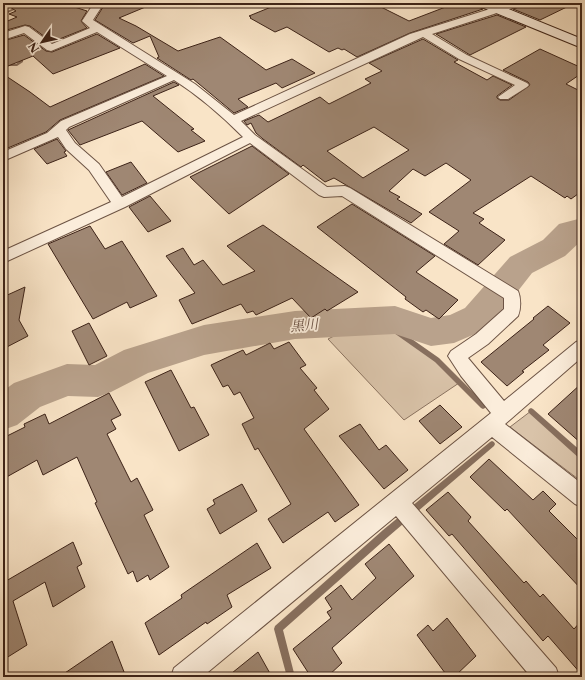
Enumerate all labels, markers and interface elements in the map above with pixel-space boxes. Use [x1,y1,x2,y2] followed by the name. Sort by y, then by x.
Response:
[22,22,62,62] north arrow
[25,39,42,55] text: N
[289,315,321,335] water label: 黒川

